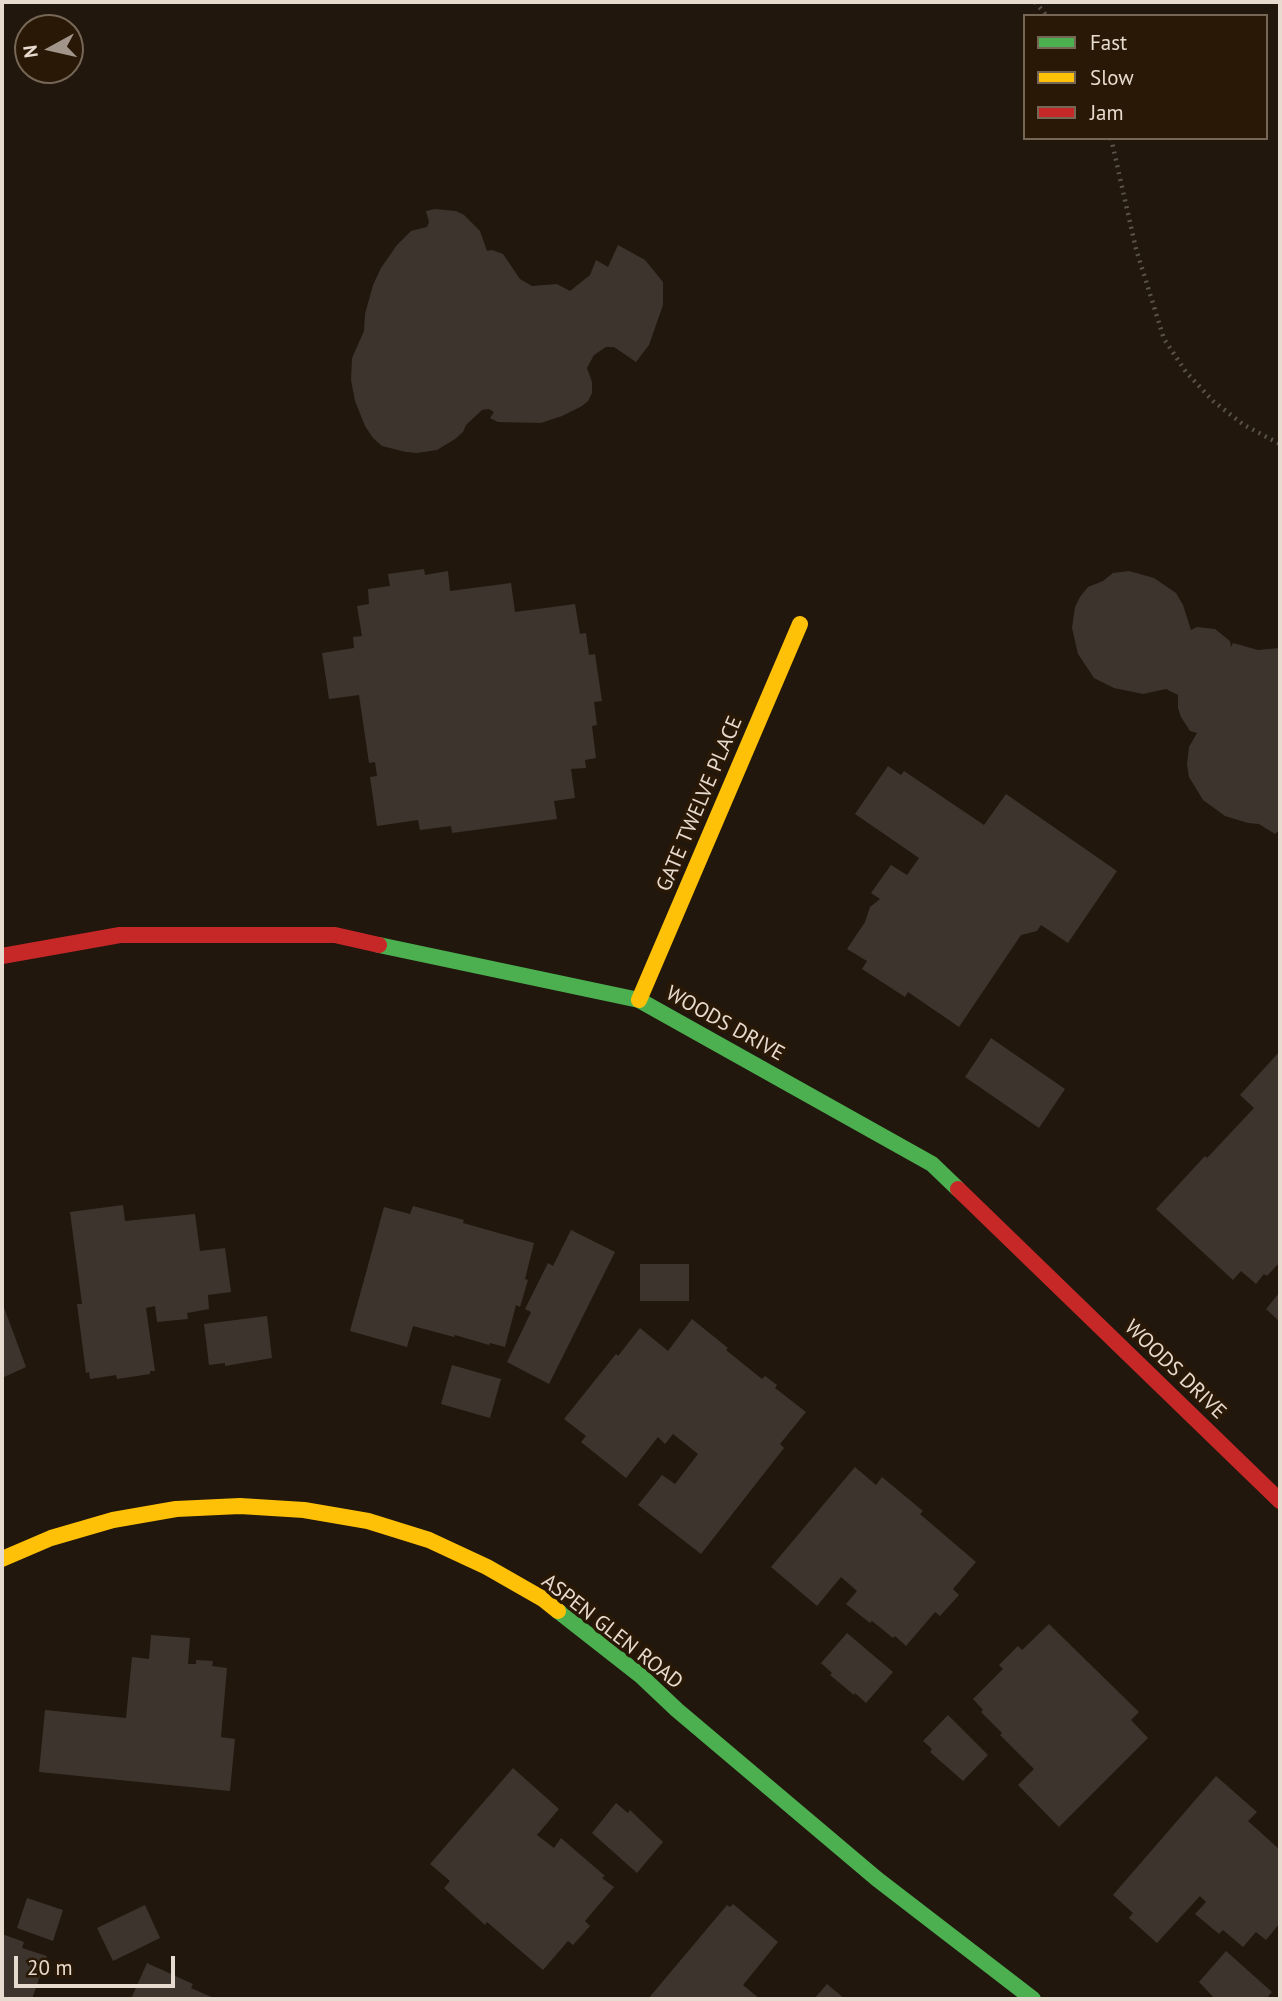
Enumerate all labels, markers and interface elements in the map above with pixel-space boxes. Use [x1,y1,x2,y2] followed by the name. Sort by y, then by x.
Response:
[14,14,84,84] north arrow
[1023,14,1268,140] legend
[1090,29,1127,56] text: Fast
[17,44,43,60] text: N
[1090,64,1134,91] text: Slow
[1090,99,1124,126] text: Jam
[652,713,748,895] street label: GATE TWELVE PLACE
[661,981,789,1067] street label: WOODS DRIVE
[1119,1315,1231,1425] street label: WOODS DRIVE
[536,1569,688,1695] street label: ASPEN GLEN ROAD
[18,1941,178,1985] scale bar
[27,1954,73,1981] text: 20 m

